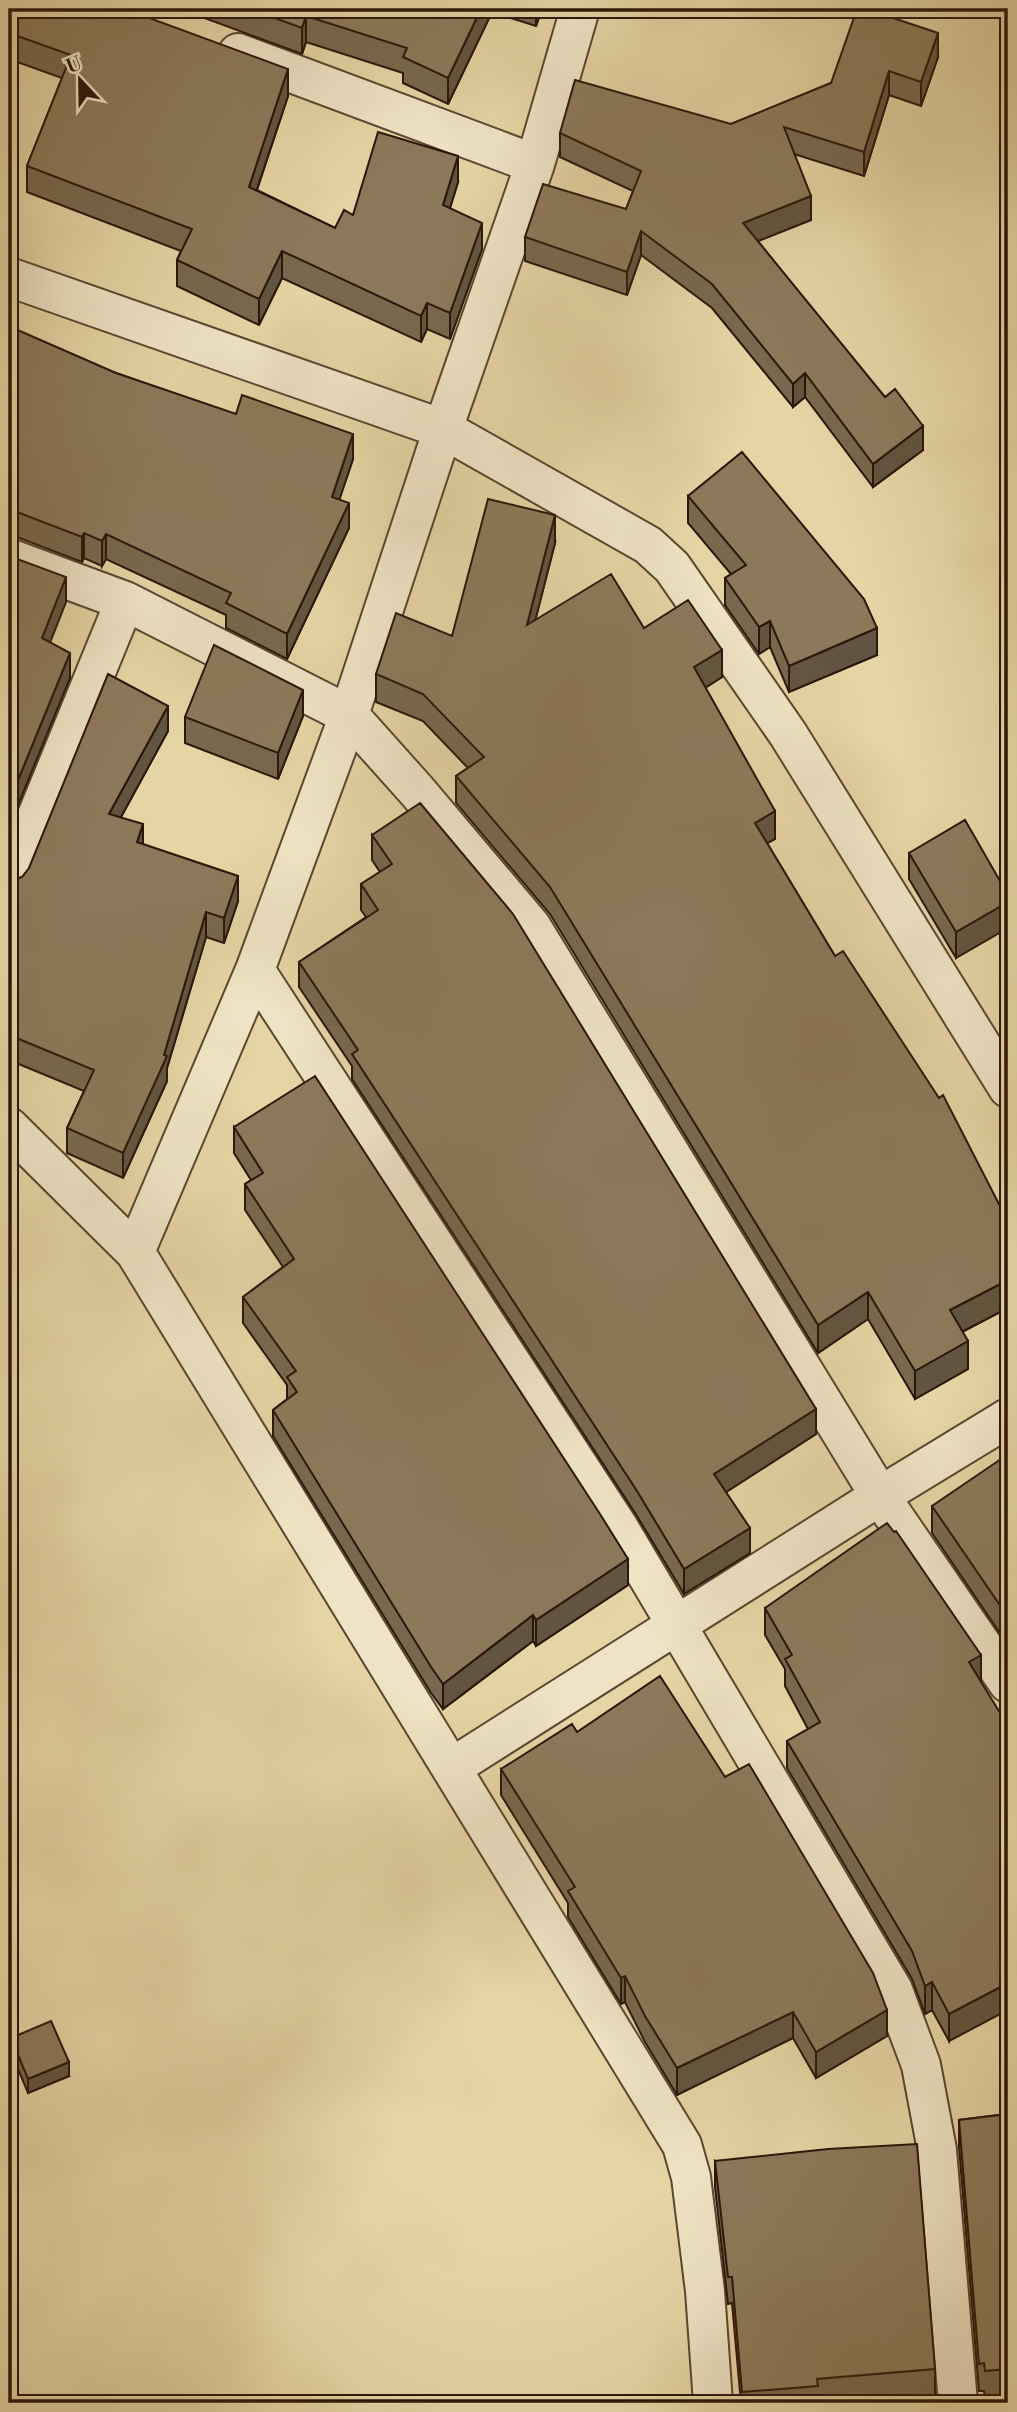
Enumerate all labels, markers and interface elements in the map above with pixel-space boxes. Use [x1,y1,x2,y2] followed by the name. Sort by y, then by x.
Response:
[46,46,116,116] north arrow
[63,51,86,79] text: U

